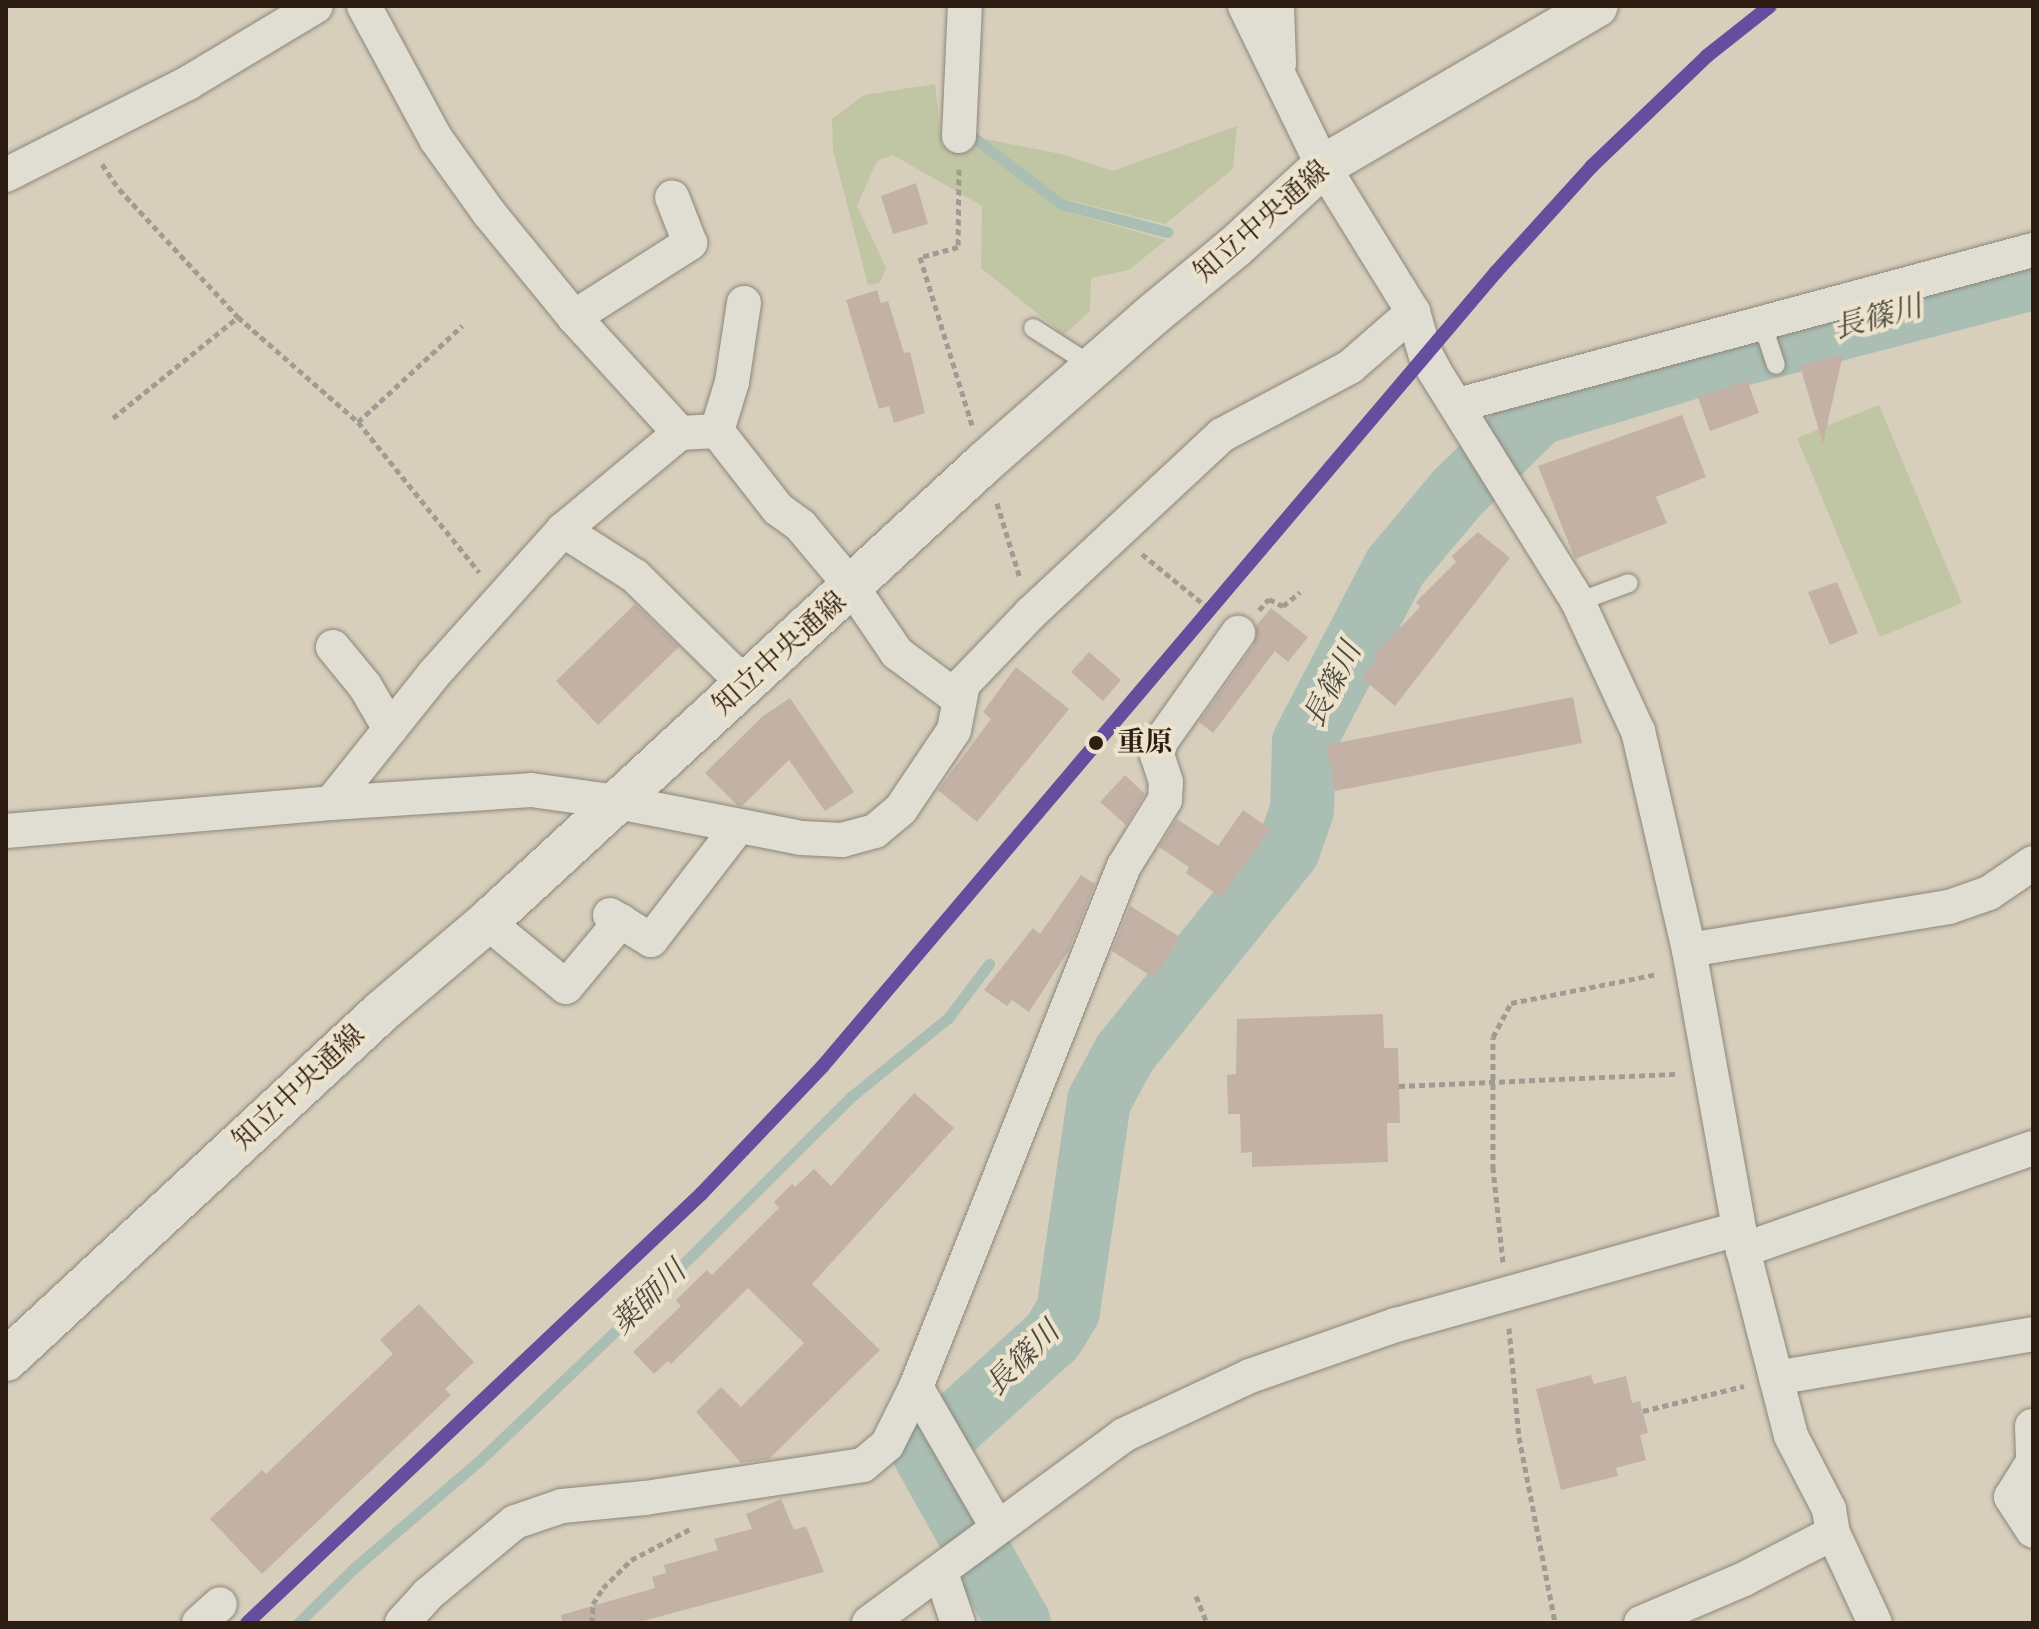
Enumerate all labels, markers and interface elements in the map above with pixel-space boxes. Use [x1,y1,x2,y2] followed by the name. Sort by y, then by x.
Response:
[1188,154,1336,290] street label: 知立中央通線
[1830,289,1926,347] water label: 長篠川
[706,585,854,723] street label: 知立中央通線
[1297,637,1369,733] water label: 長篠川
[1117,726,1173,760] place label: 重原
[1082,729,1110,757] marker: 重原
[226,1018,372,1158] street label: 知立中央通線
[604,1254,694,1342] water label: 薬師川
[978,1314,1068,1404] water label: 長篠川

